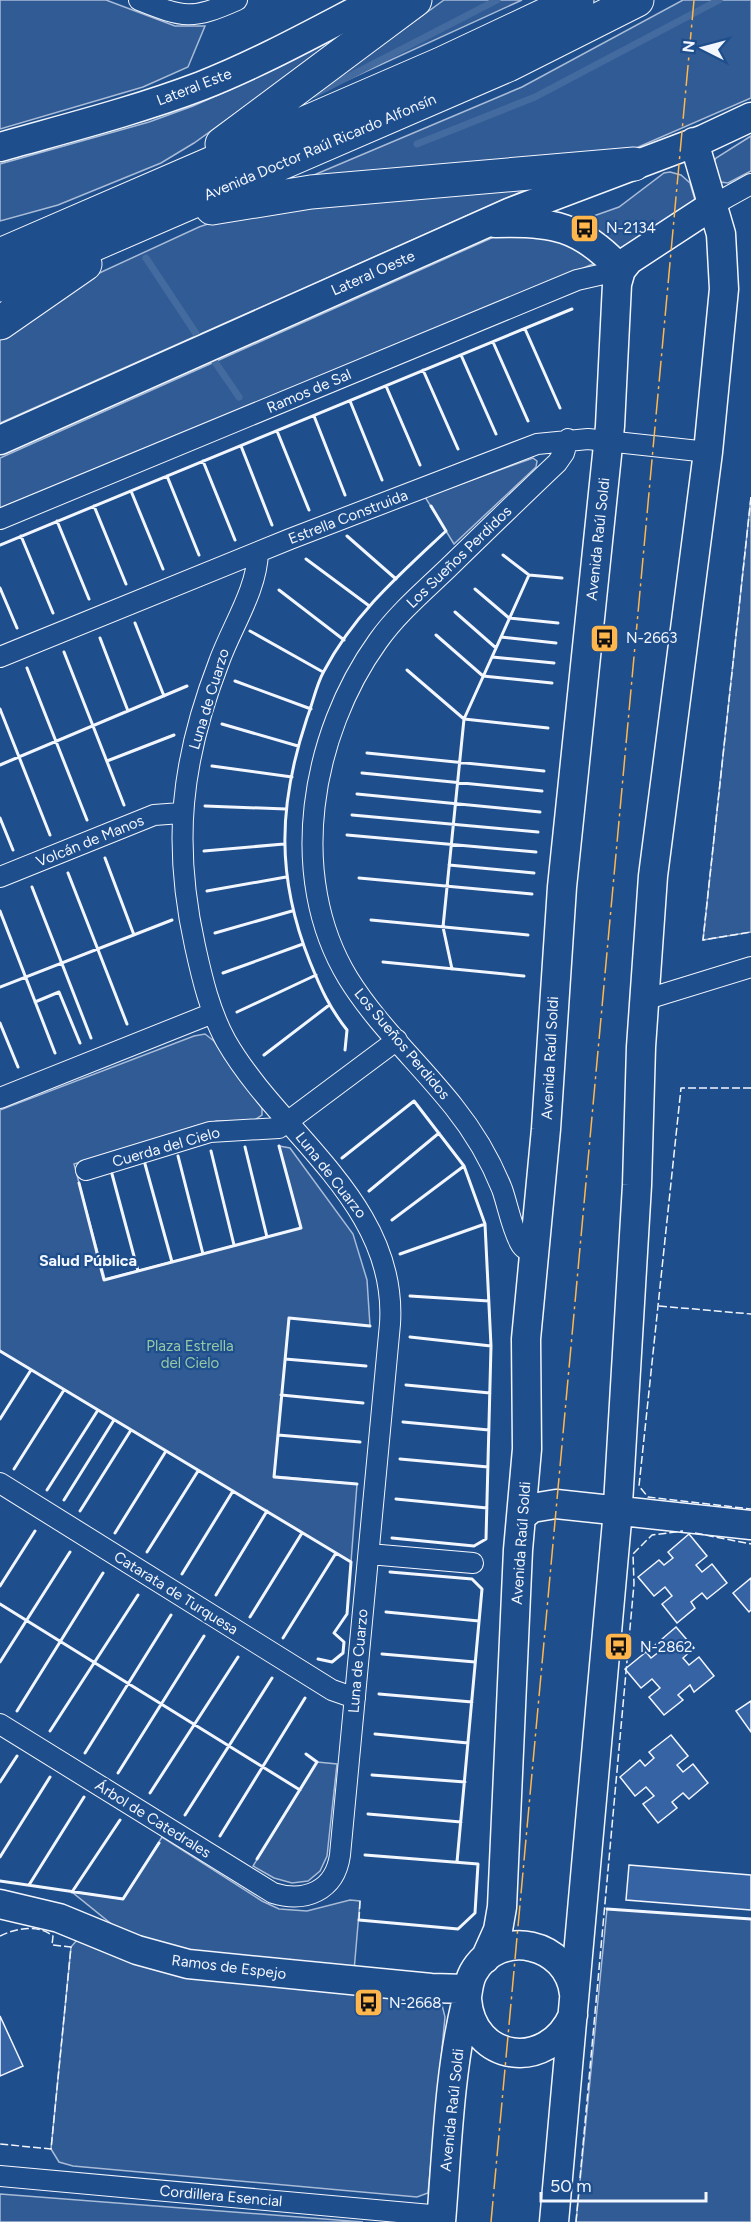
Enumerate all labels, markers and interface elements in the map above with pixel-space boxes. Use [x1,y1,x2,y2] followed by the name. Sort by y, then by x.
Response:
[673,18,733,78] north arrow
[678,39,699,54] text: N
[154,64,234,110] street label: Lateral Este
[201,90,439,204] street label: Avenida Doctor Raúl Ricardo Alfonsín
[569,212,601,244] bus stop icon: N-2134
[606,219,656,237] place label: N-2134
[328,247,418,299] street label: Lateral Oeste
[264,365,354,417] street label: Ramos de Sal
[583,477,613,601] street label: Avenida Raúl Soldi
[286,486,410,548] street label: Estrella Construida
[403,502,515,612] street label: Los Sueños Perdidos
[589,622,621,654] bus stop icon: N-2663
[626,629,677,647] place label: N-2663
[185,646,233,752] street label: Luna de Cuarzo
[33,811,147,871] street label: Volcán de Manos
[350,985,454,1103] street label: Los Sueños Perdidos
[538,996,562,1120] street label: Avenida Raúl Soldi
[110,1123,222,1171] street label: Cuerda del Cielo
[292,1128,370,1222] street label: Luna de Cuarzo
[39,1251,137,1270] district label: Salud Pública
[146,1337,234,1372] park label: Plaza Estrella del Cielo
[508,1481,534,1605] street label: Avenida Raúl Soldi
[111,1547,241,1639] street label: Catarata de Turquesa
[344,1608,372,1714] street label: Luna de Cuarzo
[603,1631,635,1663] bus stop icon: N-2862
[640,1638,692,1656] place label: N-2862
[92,1776,214,1862] street label: Árbol de Catedrales
[171,1951,288,1983] street label: Ramos de Espejo
[352,1987,384,2019] bus stop icon: N-2668
[389,1994,441,2012] place label: N-2668
[437,2048,467,2172] street label: Avenida Raúl Soldi
[541,2165,706,2203] scale bar
[550,2175,592,2197] text: 50 m
[159,2182,283,2210] street label: Cordillera Esencial

